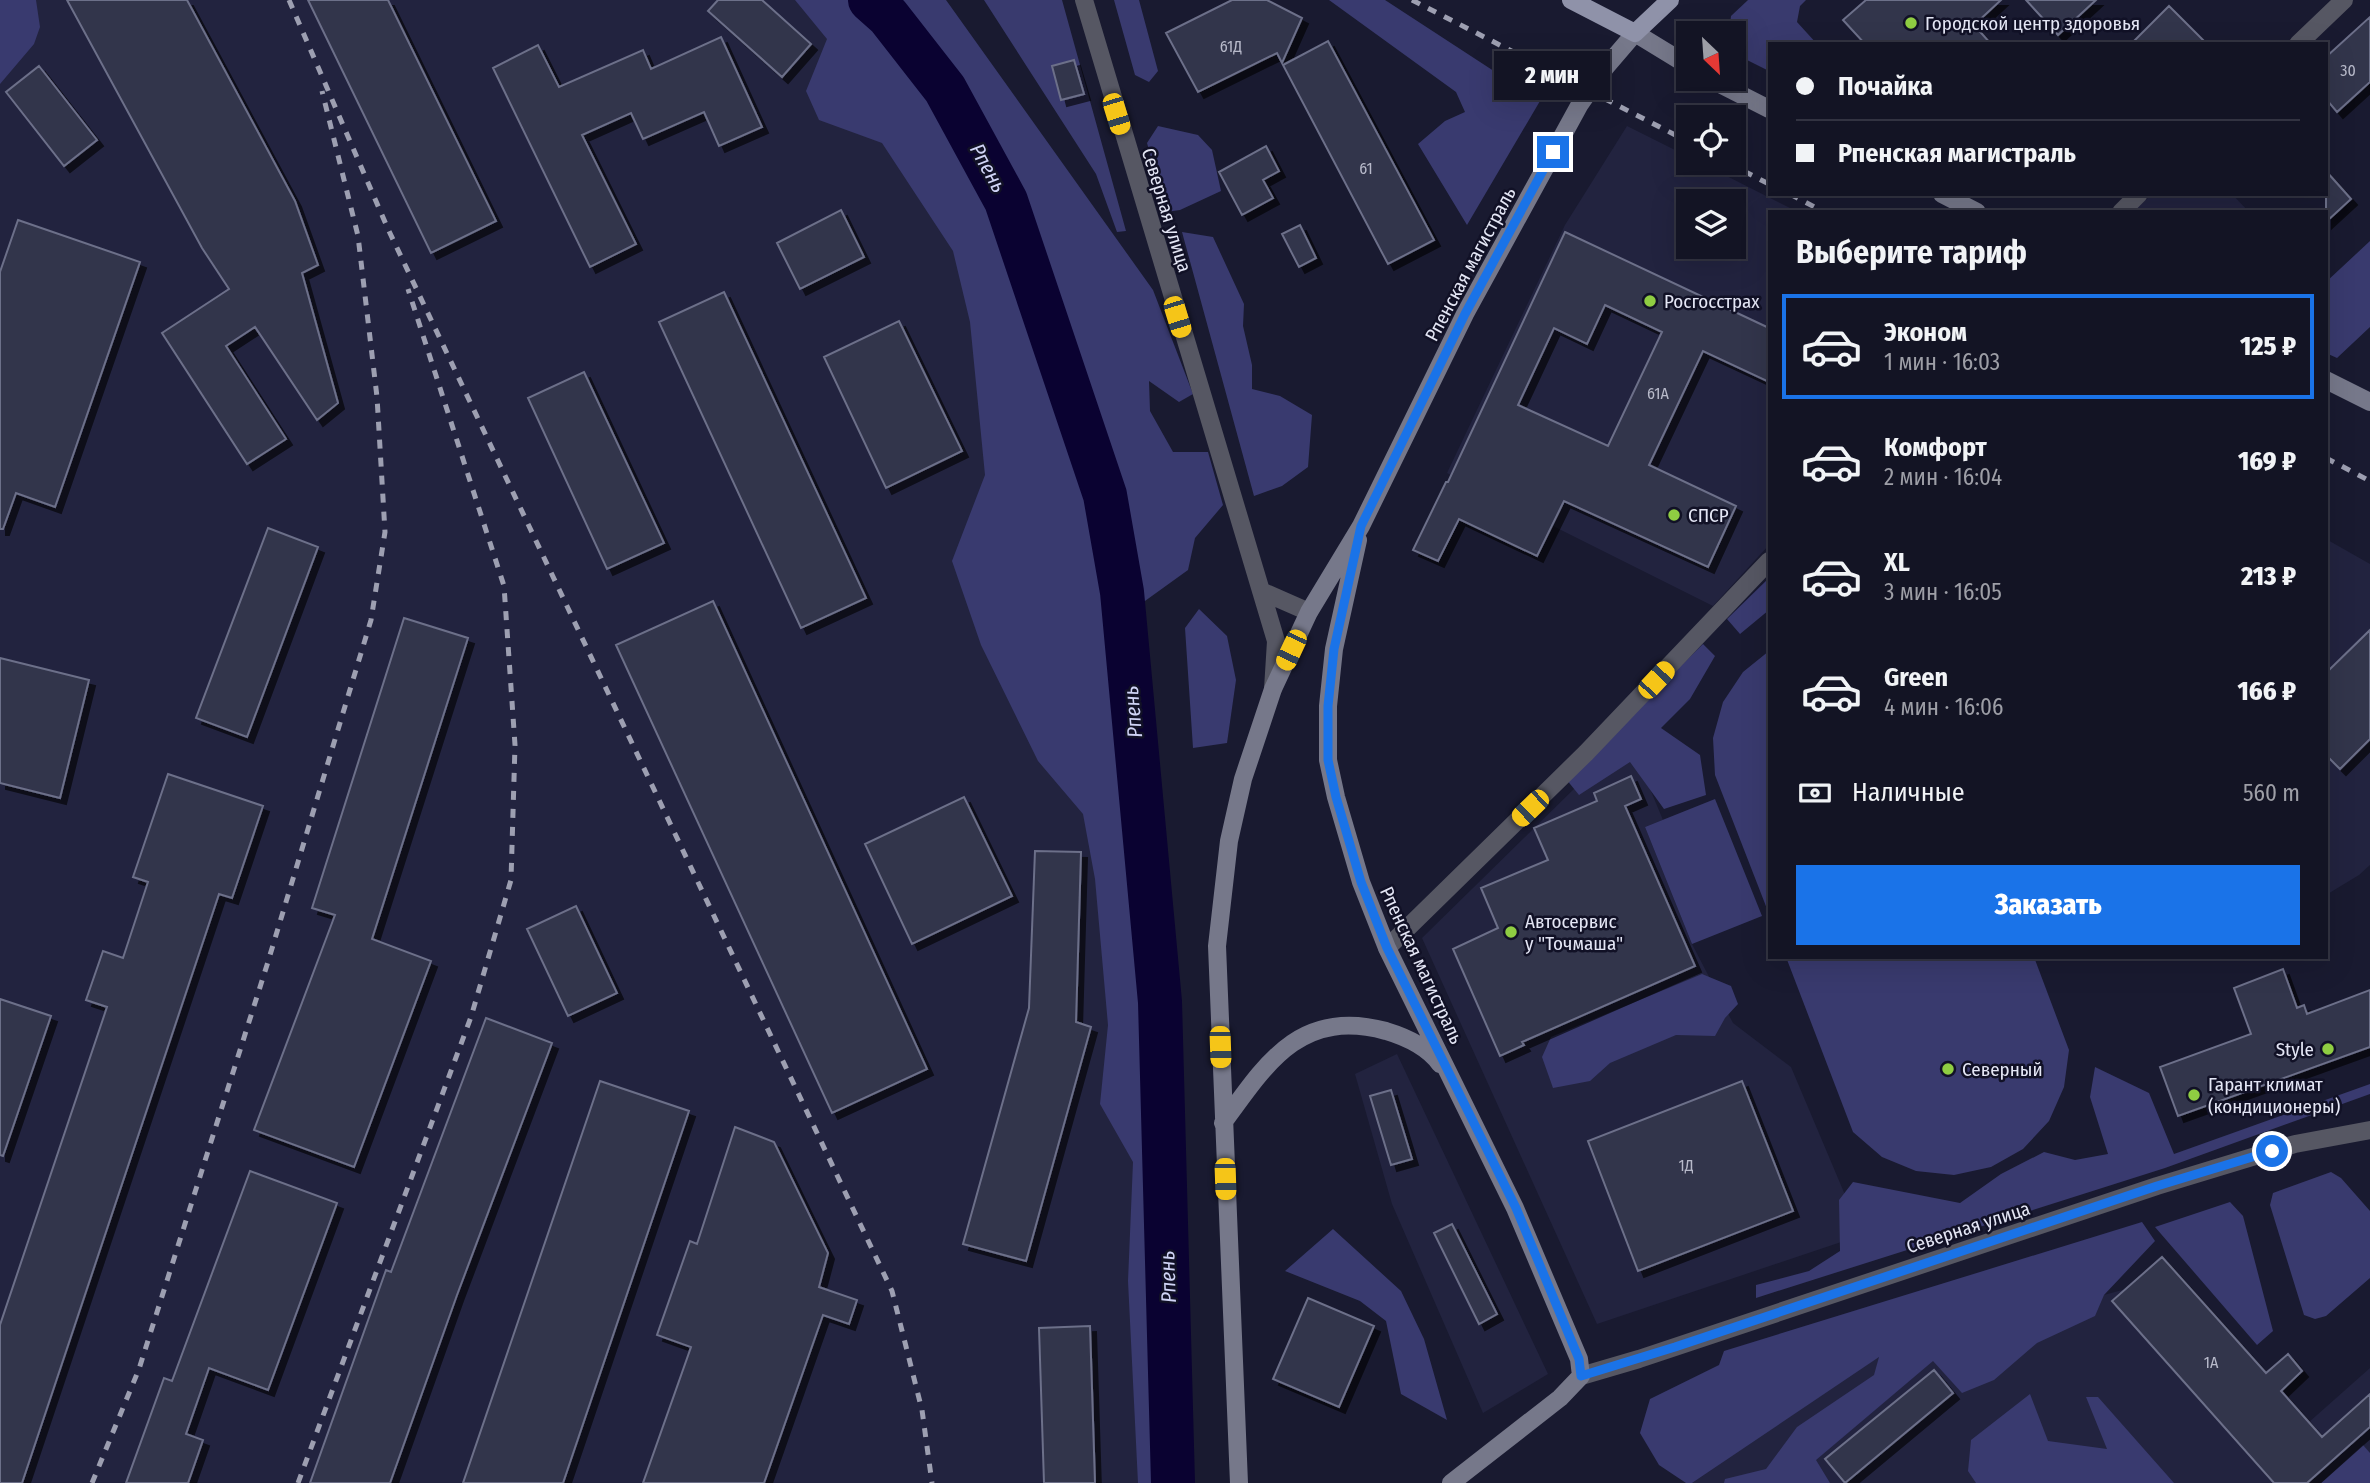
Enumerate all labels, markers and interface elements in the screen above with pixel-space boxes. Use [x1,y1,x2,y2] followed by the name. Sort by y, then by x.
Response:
[1925,12,2140,35] place label: Городской центр здоровья
[1903,15,1919,31] marker: Городской центр здоровья
[1676,21,1746,91] north arrow
[1676,21,1746,259] map controls
[1220,37,1242,56] house number: 61Д
[1495,51,1611,100] callout: 2 мин
[1525,61,1579,89] text: 2 мин
[2340,61,2356,80] house number: 30
[1838,71,1933,102] text: Почайка
[1100,91,1133,137] car
[1676,105,1746,175] button: locate
[1537,136,1569,168] route end
[1838,138,2076,169] text: Рпенская магистраль
[964,139,1012,197] water label: Рпень
[1137,145,1196,275] street label: Северная улица
[1359,159,1373,178] house number: 61
[1420,183,1521,345] street label: Рпенская магистраль
[1676,189,1746,259] button: layers
[1796,233,2027,271] text: Выберите тариф
[1664,290,1760,313] place label: Росгосстрах
[1642,293,1658,309] marker: Росгосстрах
[1161,294,1194,340] car
[1800,315,1863,378] icon: car
[1884,317,1967,348] text: Эконом
[2240,331,2296,362] text: 125 ₽
[1884,348,2000,376] text: 1 мин · 16:03
[1647,384,1670,403] house number: 61А
[1800,430,1863,493] icon: car
[1884,432,1987,463] text: Комфорт
[2238,446,2296,477] text: 169 ₽
[1884,463,2002,491] text: 2 мин · 16:04
[1688,504,1729,527] place label: СПСР
[1666,507,1682,523] marker: СПСР
[1800,545,1863,608] icon: car
[1884,547,1910,578] text: XL
[2241,561,2296,592] text: 213 ₽
[1884,578,2002,606] text: 3 мин · 16:05
[1273,627,1310,673] car
[1634,657,1679,703] car
[1800,660,1863,723] icon: car
[1884,662,1948,693] text: Green
[2238,676,2296,707] text: 166 ₽
[1118,685,1148,739] water label: Рпень
[1884,693,2003,721] text: 4 мин · 16:06
[1796,774,1834,812] icon: cash
[1852,777,1965,808] text: Наличные
[2243,779,2300,807] text: 560 m
[1508,786,1553,830] car
[1796,865,2300,945] button: Заказать
[1375,883,1468,1048] street label: Рпенская магистраль
[1525,910,1623,955] place label: Автосервис у "Точмаша"
[1503,924,1519,940] marker: Автосервис у "Точмаша"
[1209,1026,1232,1068] car
[2276,1038,2314,1061] place label: Style
[2320,1041,2336,1057] marker: Style
[1962,1058,2043,1081] place label: Северный
[1940,1061,1956,1077] marker: Северный
[2208,1073,2340,1118] place label: Гарант климат (кондиционеры)
[2186,1087,2202,1103] marker: Гарант климат (кондиционеры)
[2256,1135,2288,1167] route start
[1678,1156,1694,1175] house number: 1Д
[1214,1158,1237,1200] car
[1903,1197,2033,1258] street label: Северная улица
[1154,1251,1182,1303] water label: Рпень
[2204,1353,2219,1372] house number: 1А

